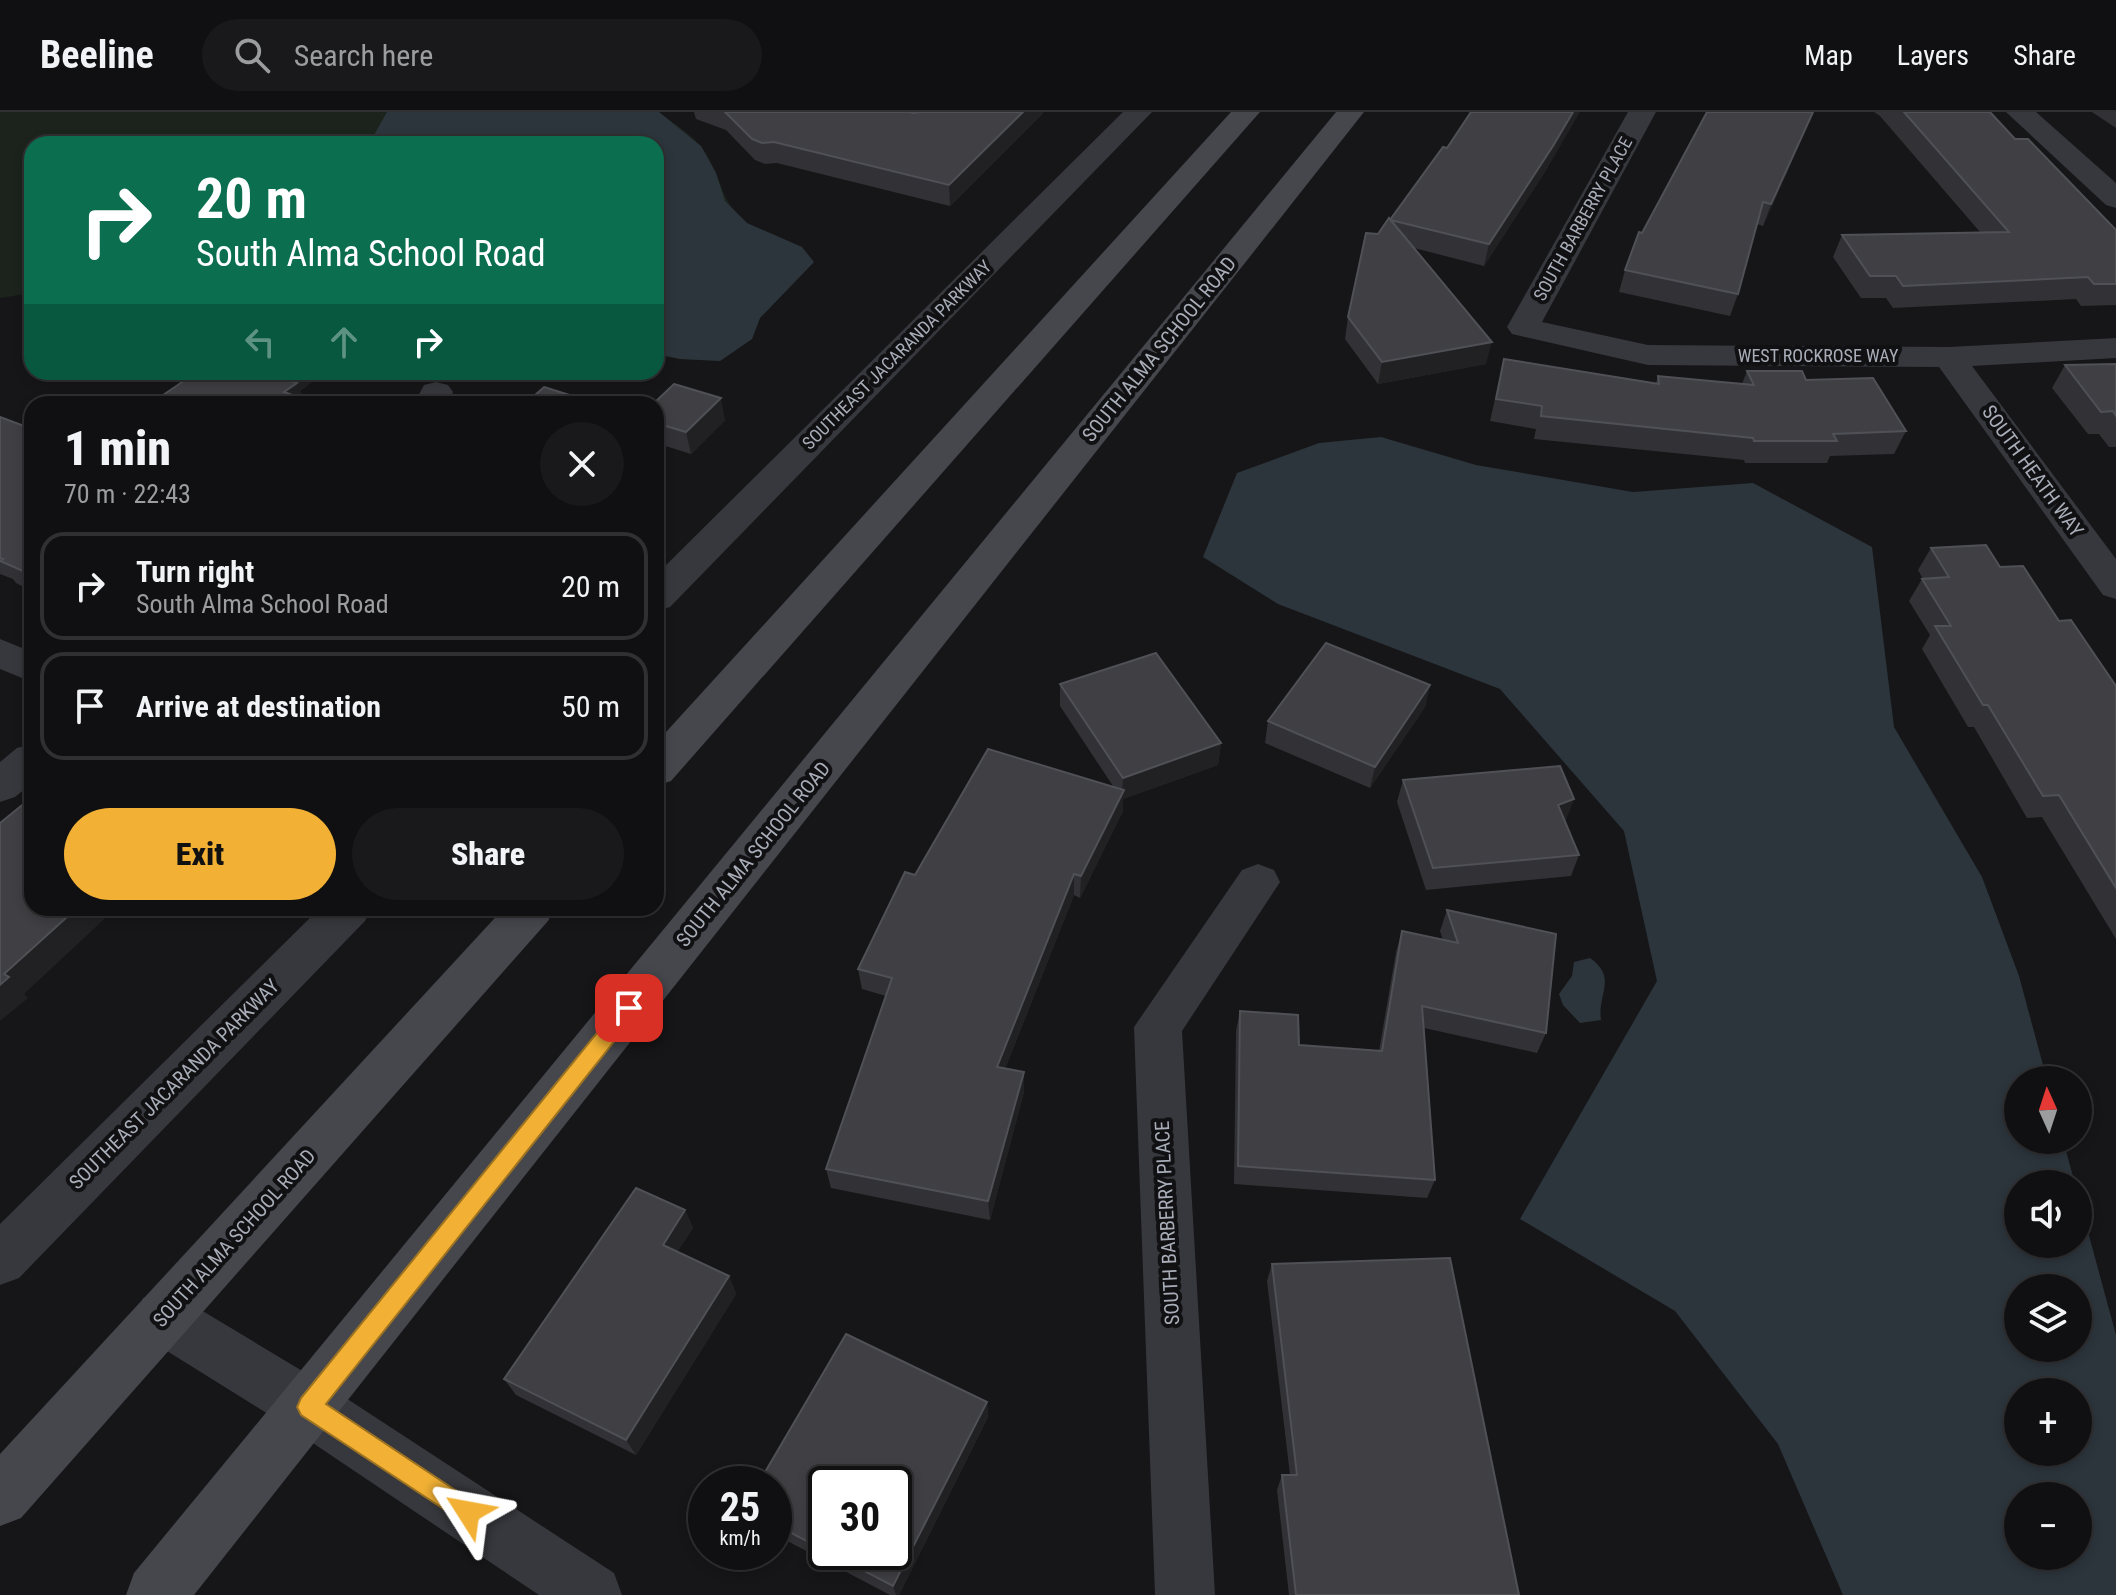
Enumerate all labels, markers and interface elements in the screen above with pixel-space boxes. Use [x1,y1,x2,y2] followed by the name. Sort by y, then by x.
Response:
[202,19,762,91] search box
[40,33,154,77] text: Beeline
[230,33,274,77] icon: search
[294,38,433,73] text: Search here
[1804,39,1853,72] text: Map
[1897,39,1969,72] text: Layers
[2013,39,2076,72] text: Share
[1529,133,1636,304] street label: SOUTH BARBERRY PLACE
[196,166,307,232] text: 20 m
[64,168,168,272] icon: right
[196,233,546,275] text: South Alma School Road
[1077,252,1241,446] street label: SOUTH ALMA SCHOOL ROAD
[798,255,996,453] street label: SOUTHEAST JACARANDA PARKWAY
[238,320,282,364] icon: left
[322,320,366,364] icon: ahead
[406,320,450,364] icon: right
[1738,345,1899,366] street label: WEST ROCKROSE WAY
[1977,400,2089,542] street label: SOUTH HEATH WAY
[64,420,171,477] text: 1 min
[540,422,624,506] button: close
[64,479,191,509] text: 70 m · 22:43
[136,554,254,589] text: Turn right
[68,564,112,608] icon: right
[561,569,620,604] text: 20 m
[136,589,389,619] text: South Alma School Road
[68,684,112,728] icon: arrive
[136,689,381,724] text: Arrive at destination
[561,689,620,724] text: 50 m
[671,757,835,951] street label: SOUTH ALMA SCHOOL ROAD
[64,808,336,900] button: Exit
[352,808,624,900] button: Share
[64,974,284,1194] street label: SOUTHEAST JACARANDA PARKWAY
[595,974,663,1042] pin
[607,986,651,1030] icon: arrive
[2004,1066,2092,1154] north arrow
[2004,1066,2092,1570] map controls
[1150,1120,1184,1326] street label: SOUTH BARBERRY PLACE
[148,1144,320,1332] street label: SOUTH ALMA SCHOOL ROAD
[2004,1170,2092,1258] button: sound
[2004,1274,2092,1362] button: layers
[2004,1378,2092,1466] button: +
[808,1466,912,1570] speed limit sign: 30
[426,1470,510,1554] position arrow
[2004,1482,2092,1570] button: −
[720,1484,760,1531] text: 25
[719,1526,761,1550] text: km/h

